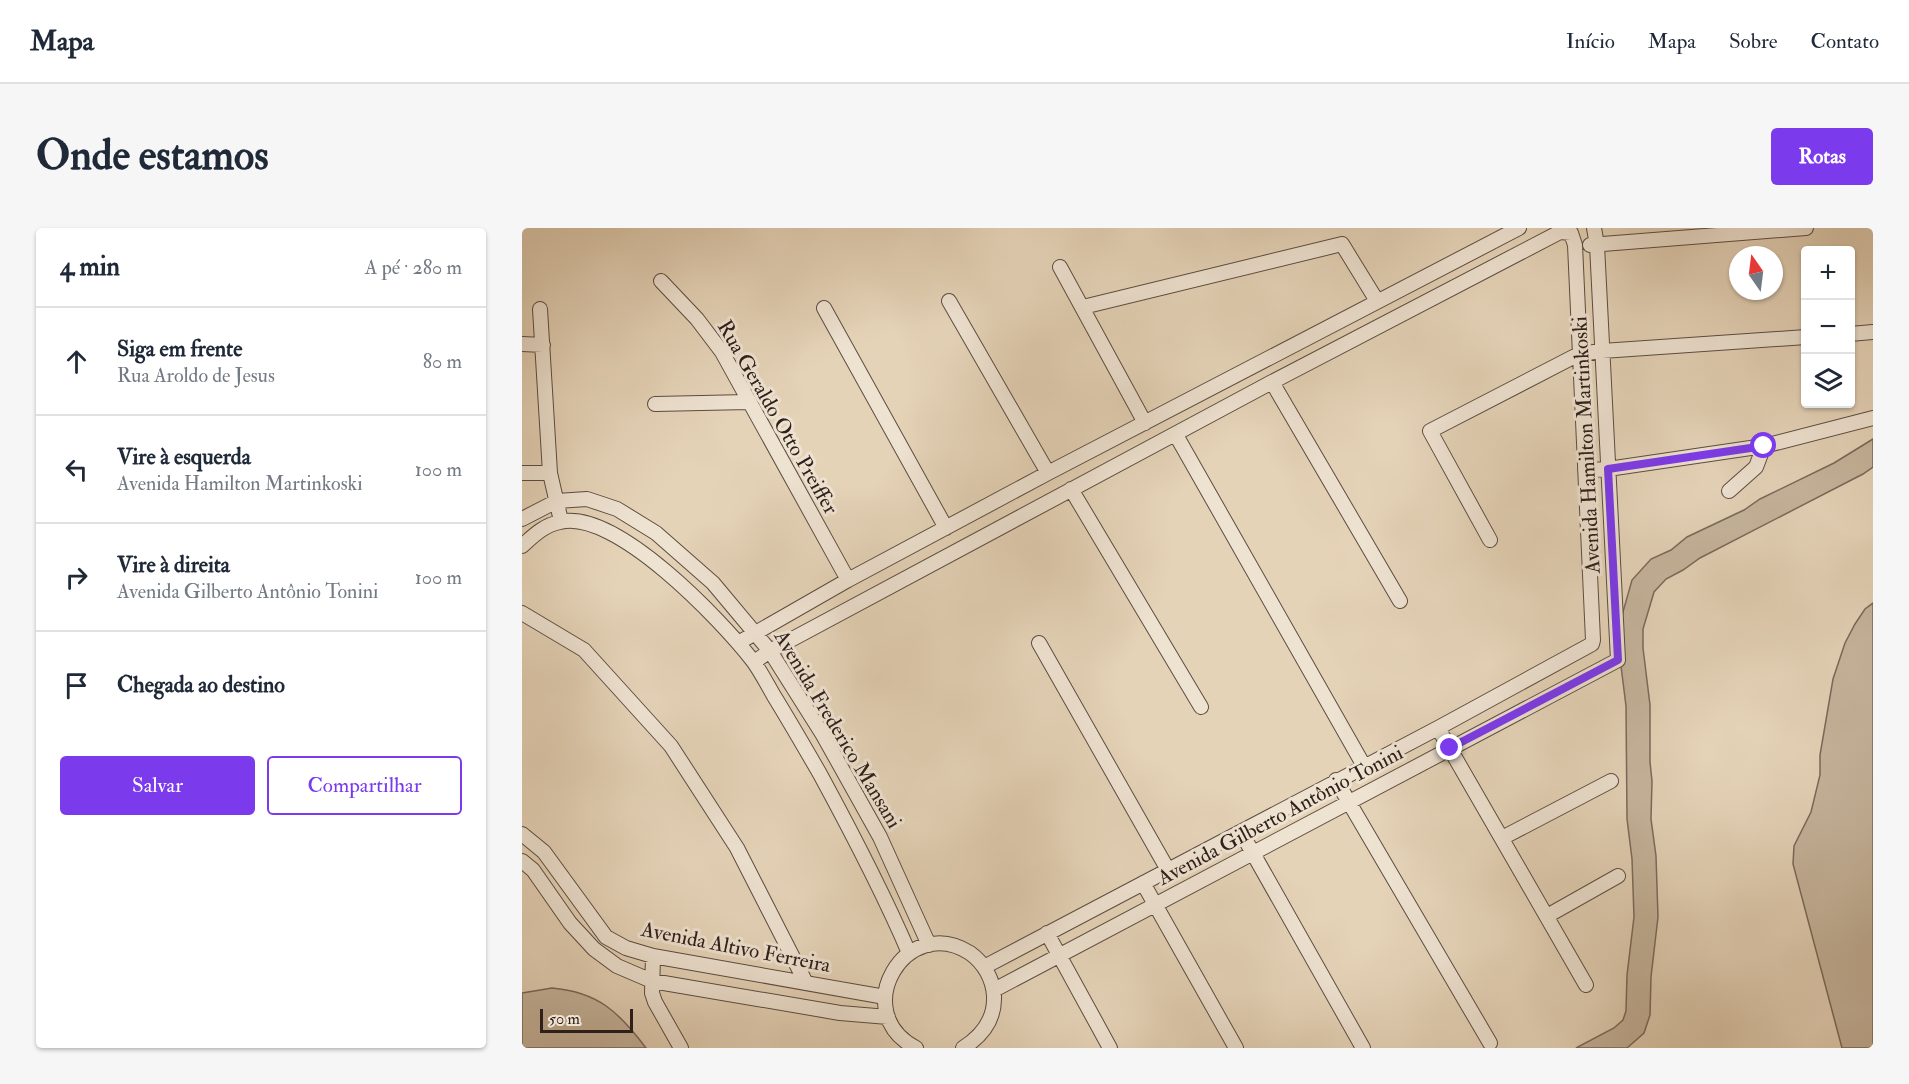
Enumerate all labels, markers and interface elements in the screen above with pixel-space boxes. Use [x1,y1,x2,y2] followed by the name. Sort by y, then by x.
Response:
[30,24,94,59] text: Mapa
[1566,28,1615,55] text: Início
[1648,28,1696,55] text: Mapa
[1729,28,1778,55] text: Sobre
[1811,28,1879,55] text: Contato
[1771,128,1873,185] button: Rotas
[36,130,269,182] text: Onde estamos
[1729,246,1783,300] north arrow
[1801,246,1855,408] map controls
[1801,246,1855,300] button: +
[60,251,120,283] text: 4 min
[365,255,462,280] text: A pé · 280 m
[1801,300,1855,354] button: −
[711,315,844,519] street label: Rua Geraldo Otto Preiffer
[1566,315,1607,575] street label: Avenida Hamilton Martinkoski
[117,335,242,363] text: Siga em frente
[60,345,93,378] icon: ahead
[423,349,462,374] text: 80 m
[1801,354,1855,408] button: layers
[117,363,275,388] text: Rua Aroldo de Jesus
[1750,432,1776,458] route start
[117,443,251,471] text: Vire à esquerda
[60,453,93,486] icon: left
[415,457,462,482] text: 100 m
[117,471,362,496] text: Avenida Hamilton Martinkoski
[117,551,230,579] text: Vire à direita
[60,561,93,594] icon: right
[415,565,462,590] text: 100 m
[117,579,378,604] text: Avenida Gilberto Antônio Tonini
[767,624,908,834] street label: Avenida Frederico Mansani
[60,669,93,702] icon: arrive
[117,671,285,699] text: Chegada ao destino
[1436,734,1462,760] route end
[1152,739,1408,892] street label: Avenida Gilberto Antônio Tonini
[60,756,255,815] button: Salvar
[267,756,462,815] button: Compartilhar
[638,916,833,979] street label: Avenida Altivo Ferreira
[540,1006,633,1034] scale bar
[549,1009,580,1029] text: 50 m

